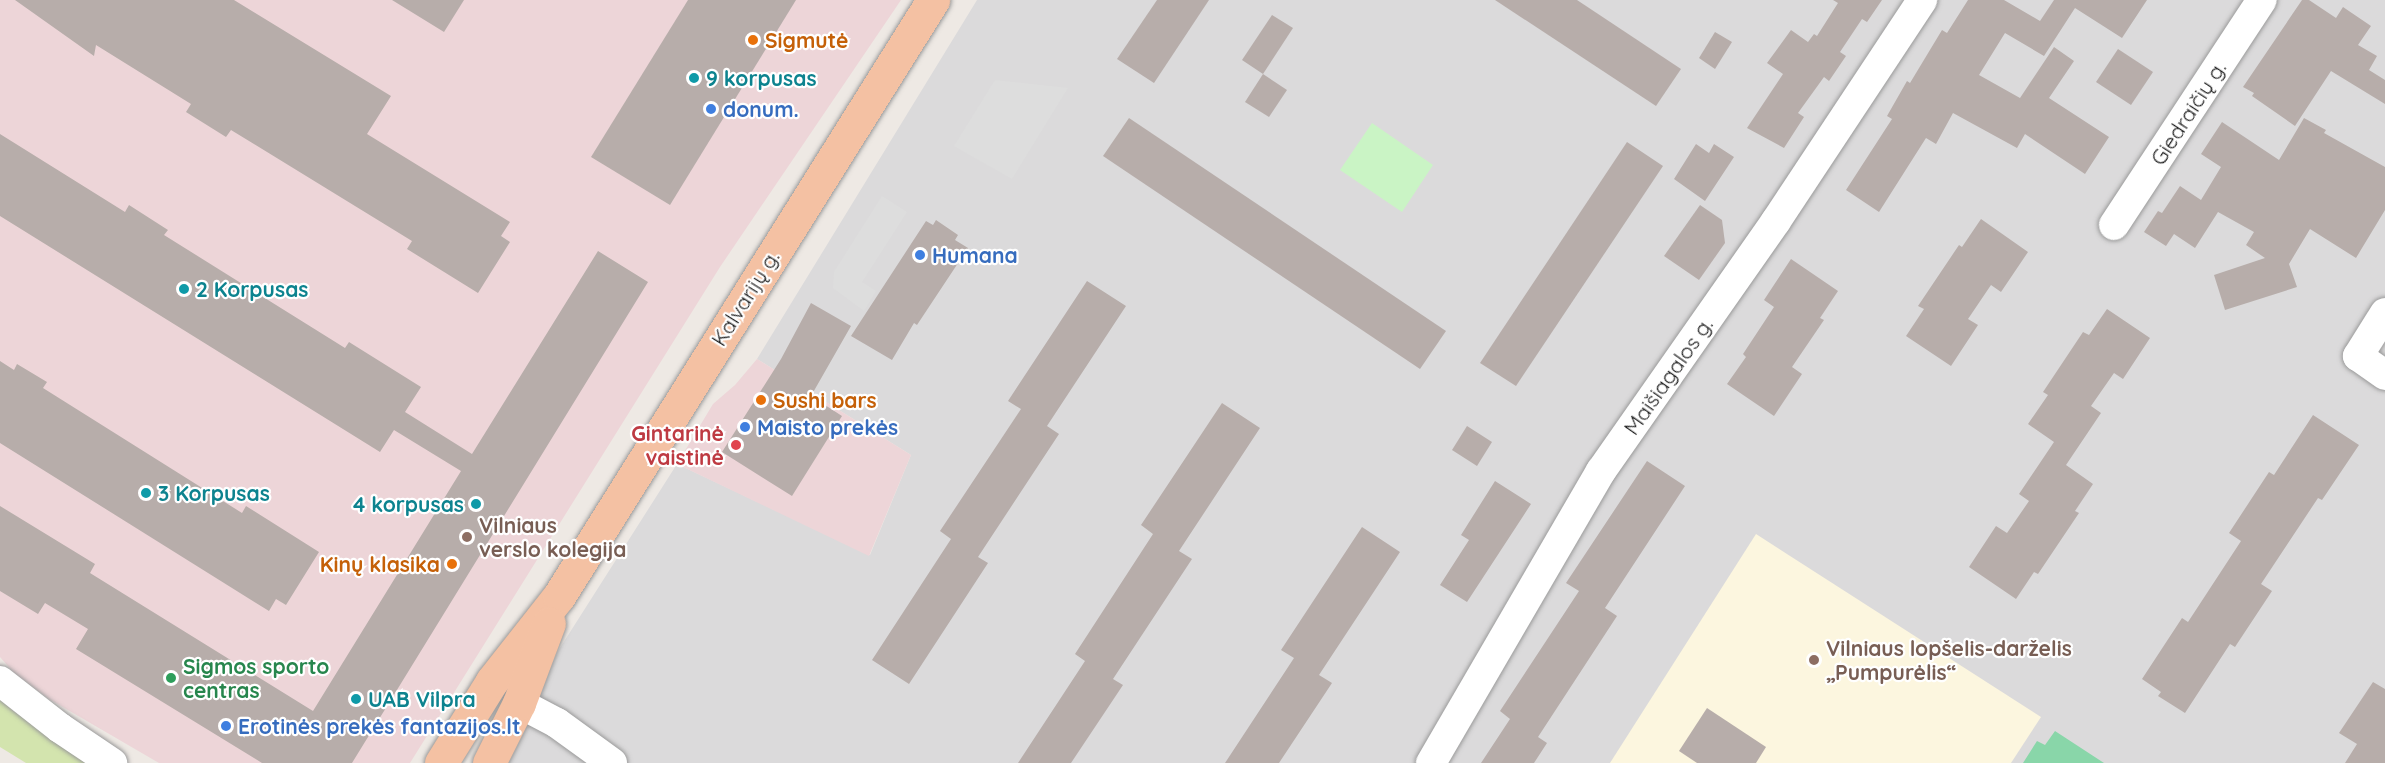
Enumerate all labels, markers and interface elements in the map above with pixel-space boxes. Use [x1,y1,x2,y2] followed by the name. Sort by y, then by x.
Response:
[765,27,848,53] place label: Sigmutė
[746,33,760,47] marker: Sigmutė
[2145,56,2231,170] street label: Giedraičių g.
[706,65,817,91] place label: 9 korpusas
[687,71,701,85] marker: 9 korpusas
[723,96,799,122] place label: donum.
[704,102,718,116] marker: donum.
[932,242,1018,268] place label: Humana
[706,246,784,350] street label: Kalvarijų g.
[913,248,927,262] marker: Humana
[196,276,308,302] place label: 2 Korpusas
[177,282,191,296] marker: 2 Korpusas
[1618,313,1718,439] street label: Maišiagalos g.
[773,387,877,413] place label: Sushi bars
[754,393,768,407] marker: Sushi bars
[757,414,898,440] place label: Maisto prekės
[631,420,724,470] place label: Gintarinė vaistinė
[738,420,752,434] marker: Maisto prekės
[729,438,743,452] marker: Gintarinė vaistinė
[158,480,270,506] place label: 3 Korpusas
[139,486,153,500] marker: 3 Korpusas
[353,491,464,517] place label: 4 korpusas
[469,497,483,511] marker: 4 korpusas
[479,512,626,562] place label: Vilniaus verslo kolegija
[460,530,474,544] marker: Vilniaus verslo kolegija
[320,551,440,577] place label: Kinų klasika
[445,557,459,571] marker: Kinų klasika
[1826,635,2072,685] place label: Vilniaus lopšelis-darželis „Pumpurėlis“
[183,653,329,703] place label: Sigmos sporto centras
[1807,653,1821,667] marker: Vilniaus lopšelis-darželis „Pumpurėlis“
[164,671,178,685] marker: Sigmos sporto centras
[368,686,476,712] place label: UAB Vilpra
[349,692,363,706] marker: UAB Vilpra
[238,713,521,739] place label: Erotinės prekės fantazijos.lt
[219,719,233,733] marker: Erotinės prekės fantazijos.lt

